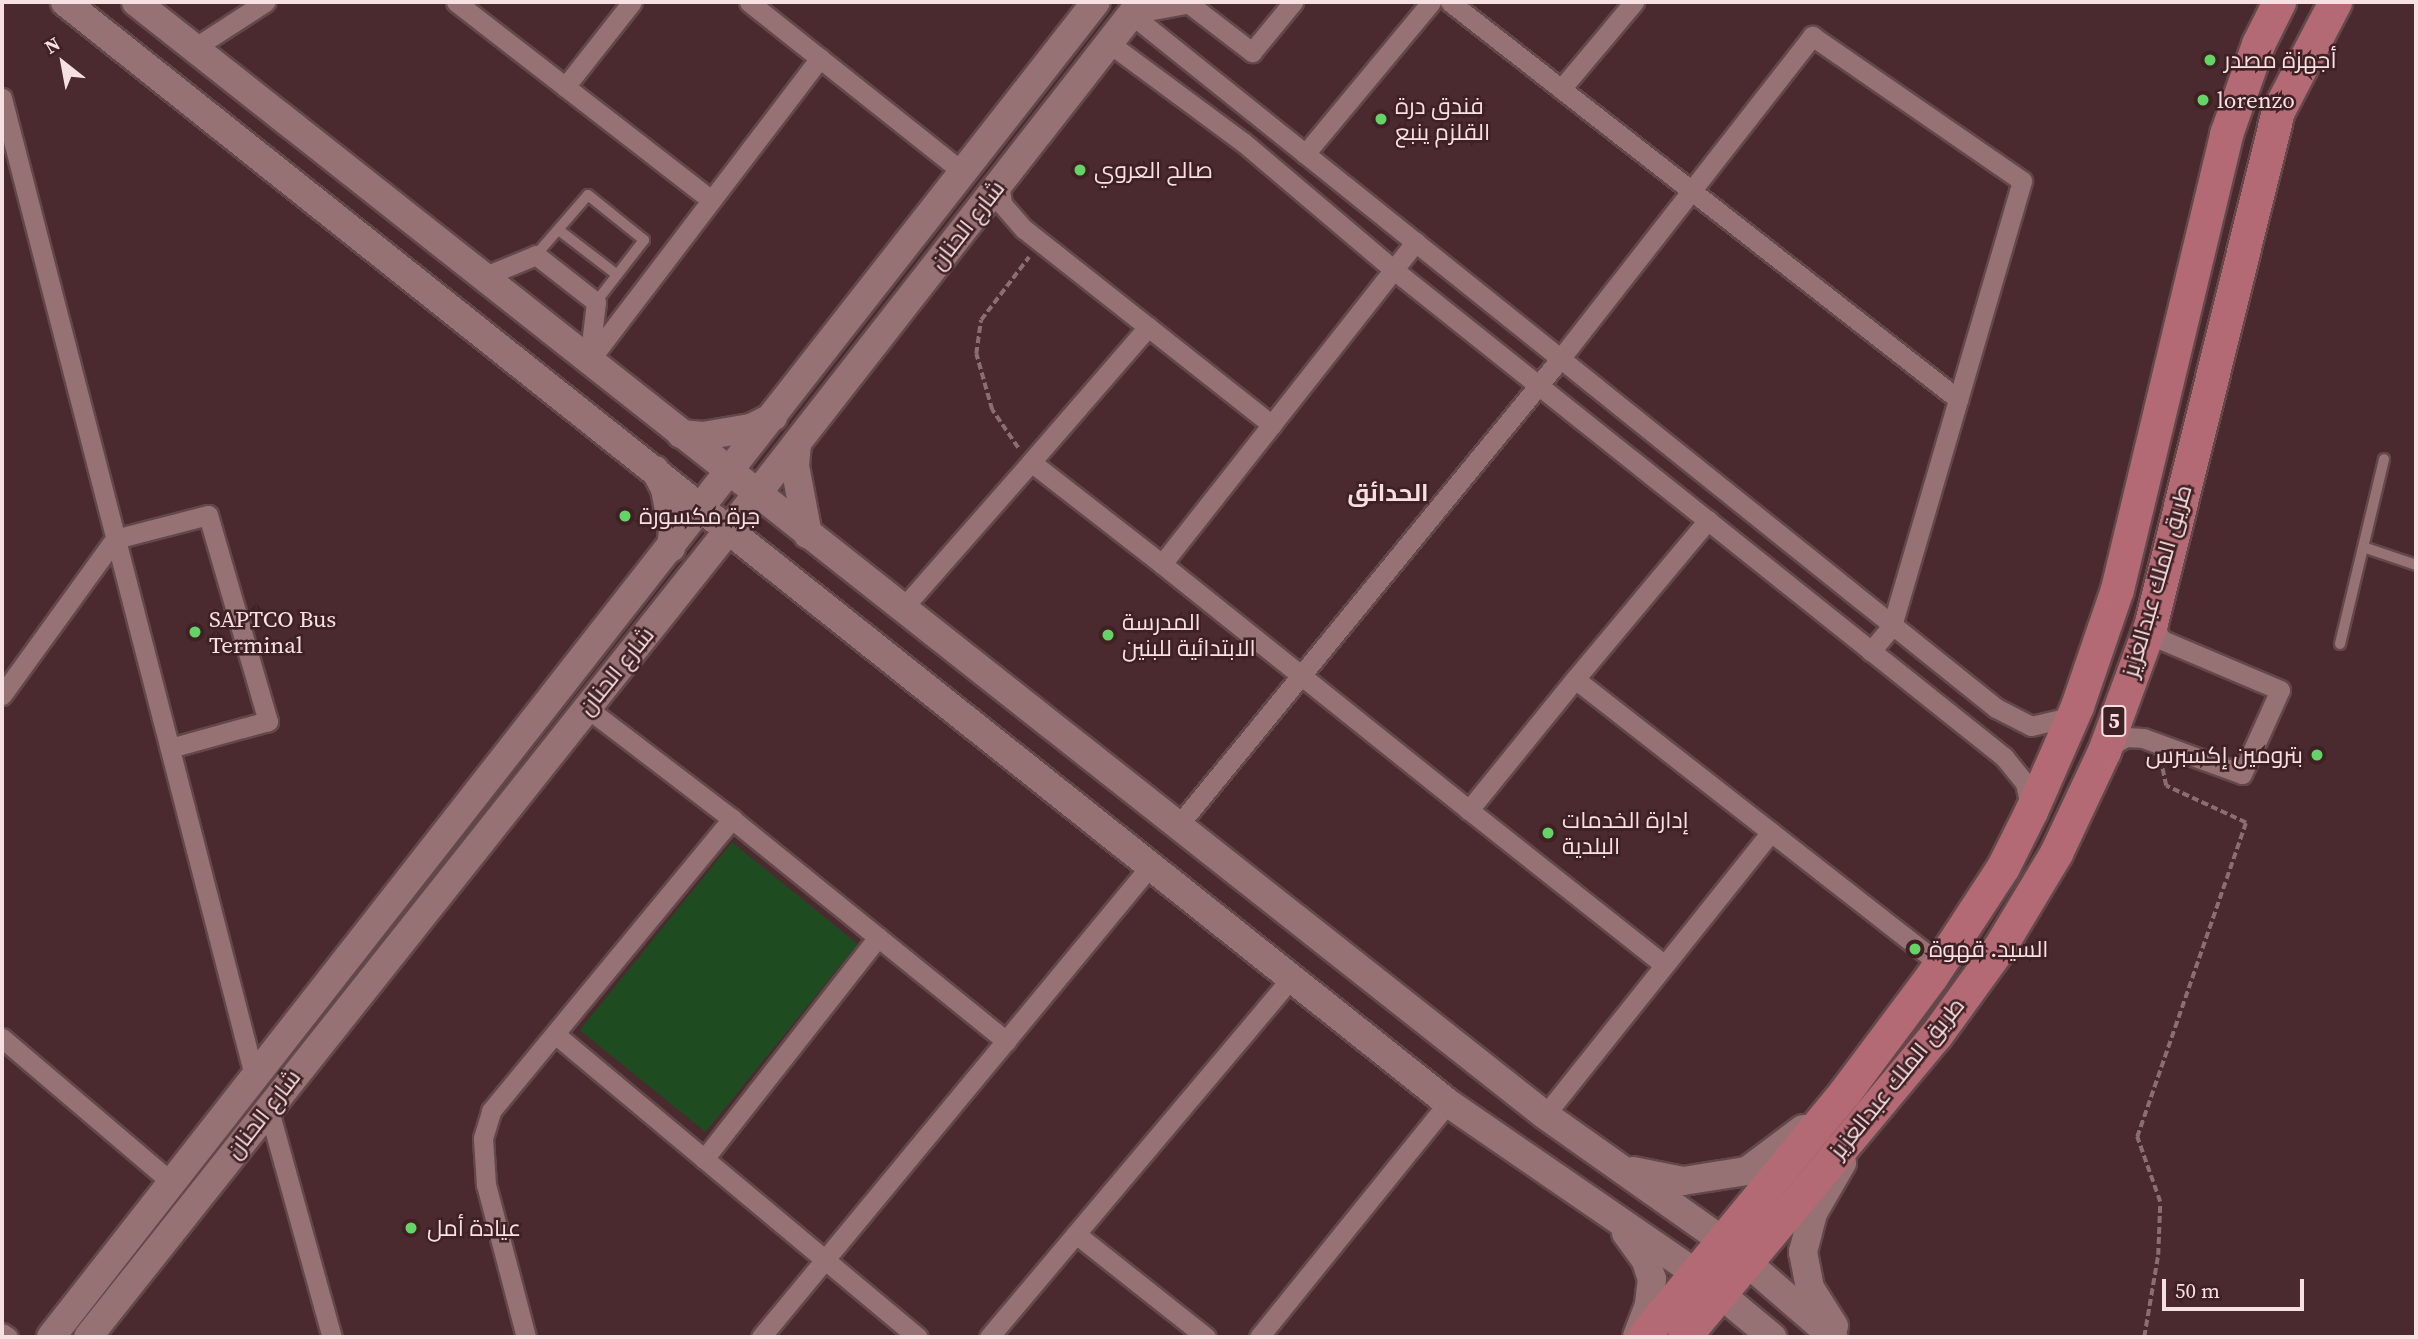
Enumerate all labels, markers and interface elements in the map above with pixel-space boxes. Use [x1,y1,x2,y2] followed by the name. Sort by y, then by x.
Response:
[28,28,98,98] north arrow
[40,30,65,60] text: N
[2224,46,2337,74] place label: أجهزة مصدر
[2202,52,2218,68] marker: أجهزة مصدر
[2217,86,2295,114] place label: lorenzo
[1395,92,1490,146] place label: فندق درة القلزم ينبع
[2195,92,2211,108] marker: lorenzo
[1373,111,1389,127] marker: فندق درة القلزم ينبع
[1094,156,1213,184] place label: صالح العروي
[1072,162,1088,178] marker: صالح العروي
[924,175,1010,275] street label: شارع الحنان
[1347,479,1429,507] district label: الحدائق
[2116,482,2198,680] street label: طريق الملك عبدالعزيز
[639,502,760,530] place label: جرة مكسورة
[617,508,633,524] marker: جرة مكسورة
[209,605,336,659] place label: SAPTCO Bus Terminal
[1122,608,1256,662] place label: المدرسة الابتدائية للبنين
[572,621,660,721] street label: شارع الحنان
[187,624,203,640] marker: SAPTCO Bus Terminal
[1100,627,1116,643] marker: المدرسة الابتدائية للبنين
[2100,704,2128,738] road number: 5
[2146,741,2303,769] place label: بترومين إكسبرس
[2309,747,2325,763] marker: بترومين إكسبرس
[1562,806,1689,860] place label: إدارة الخدمات البلدية
[1540,825,1556,841] marker: إدارة الخدمات البلدية
[1929,935,2048,963] place label: السيد. قهوة
[1907,941,1923,957] marker: السيد. قهوة
[1824,992,1970,1164] street label: طريق الملك عبدالعزيز
[220,1064,306,1164] street label: شارع الحنان
[427,1214,521,1242] place label: عيادة أمل
[401,1218,421,1238] marker: عيادة أمل
[2166,1266,2308,1310] scale bar
[2175,1276,2220,1305] text: 50 m

